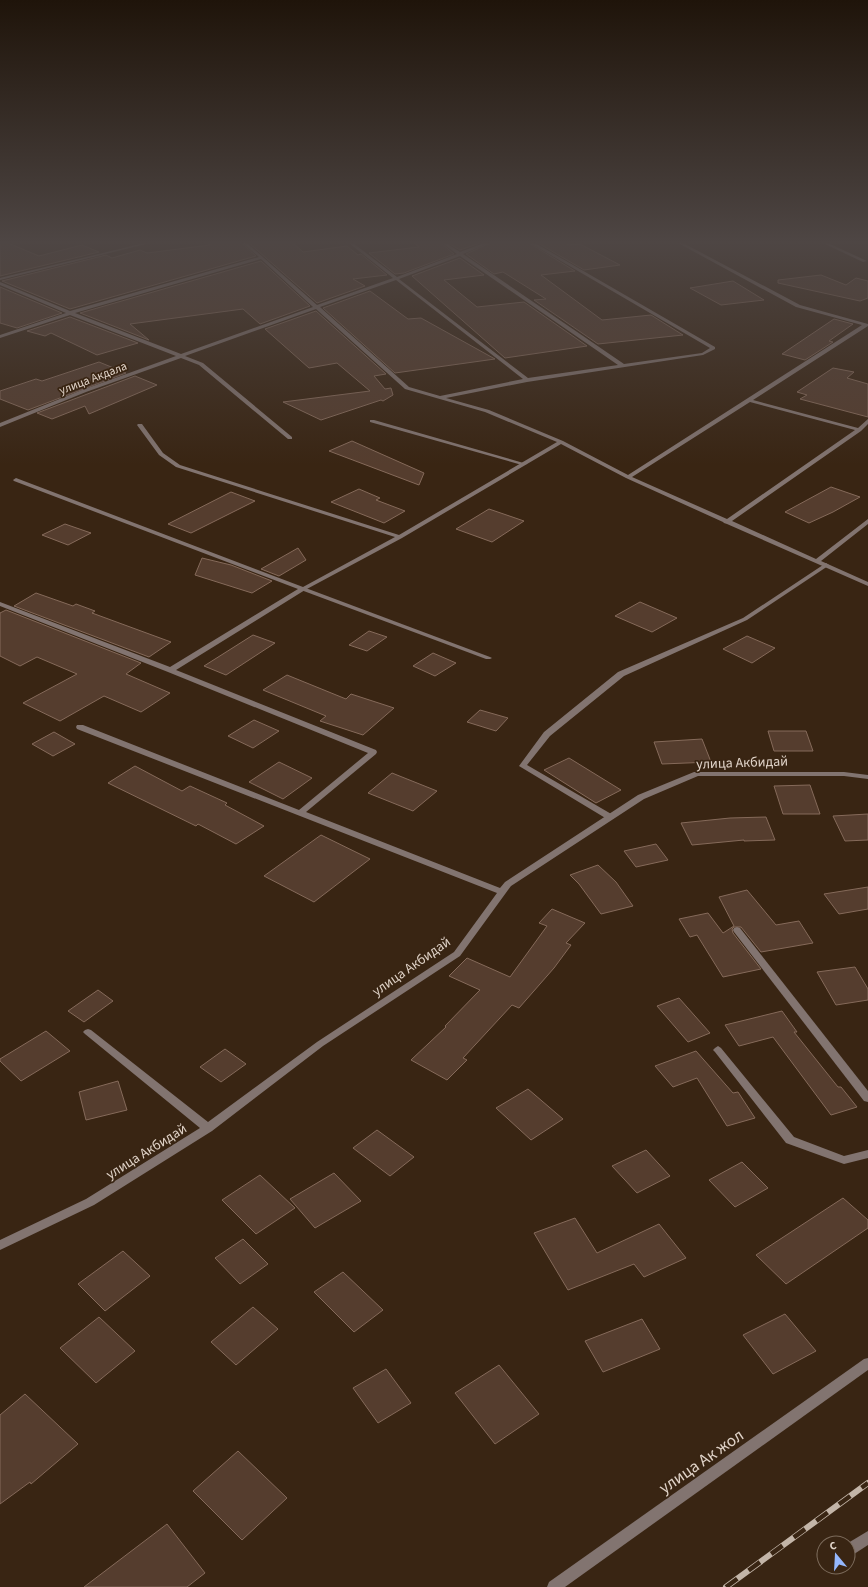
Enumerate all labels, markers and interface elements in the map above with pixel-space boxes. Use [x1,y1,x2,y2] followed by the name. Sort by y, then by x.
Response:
[57,358,130,399] street label: улица Акдала
[696,751,788,775] street label: улица Акбидай
[368,932,455,1001] street label: улица Акбидай
[102,1119,191,1185] street label: улица Акбидай
[654,1424,749,1500] street label: улица Ак жол
[816,1535,856,1575] north arrow
[828,1538,839,1554] text: С

